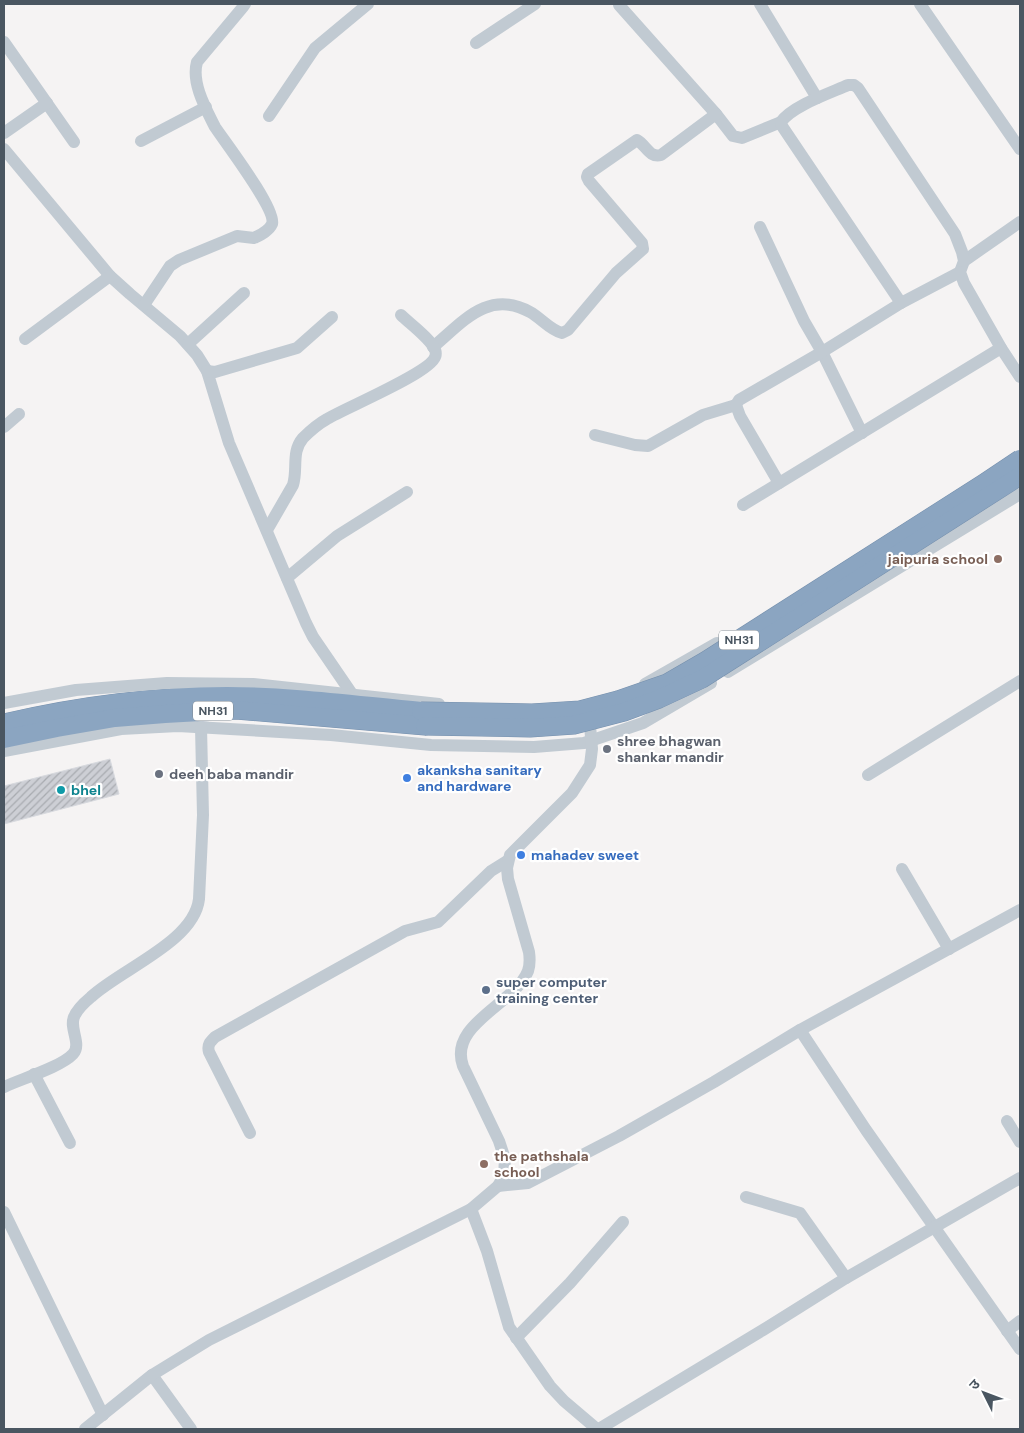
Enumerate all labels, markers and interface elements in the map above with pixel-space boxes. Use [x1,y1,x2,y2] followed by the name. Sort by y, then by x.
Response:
[887,550,988,568] place label: jaipuria school
[992,553,1004,565] marker: jaipuria school
[719,630,759,650] road number: NH31
[193,701,233,720] road number: NH31
[617,732,724,766] place label: shree bhagwan shankar mandir
[601,743,613,755] marker: shree bhagwan shankar mandir
[417,761,542,795] place label: akanksha sanitary and hardware
[169,765,294,783] place label: deeh baba mandir
[153,768,165,780] marker: deeh baba mandir
[401,772,413,784] marker: akanksha sanitary and hardware
[71,781,101,799] place label: bhel
[55,784,67,796] marker: bhel
[531,846,639,864] place label: mahadev sweet
[515,849,527,861] marker: mahadev sweet
[496,973,607,1007] place label: super computer training center
[480,984,492,996] marker: super computer training center
[494,1147,589,1181] place label: the pathshala school
[478,1158,490,1170] marker: the pathshala school
[959,1368,1009,1418] north arrow
[965,1375,984,1393] text: उ

